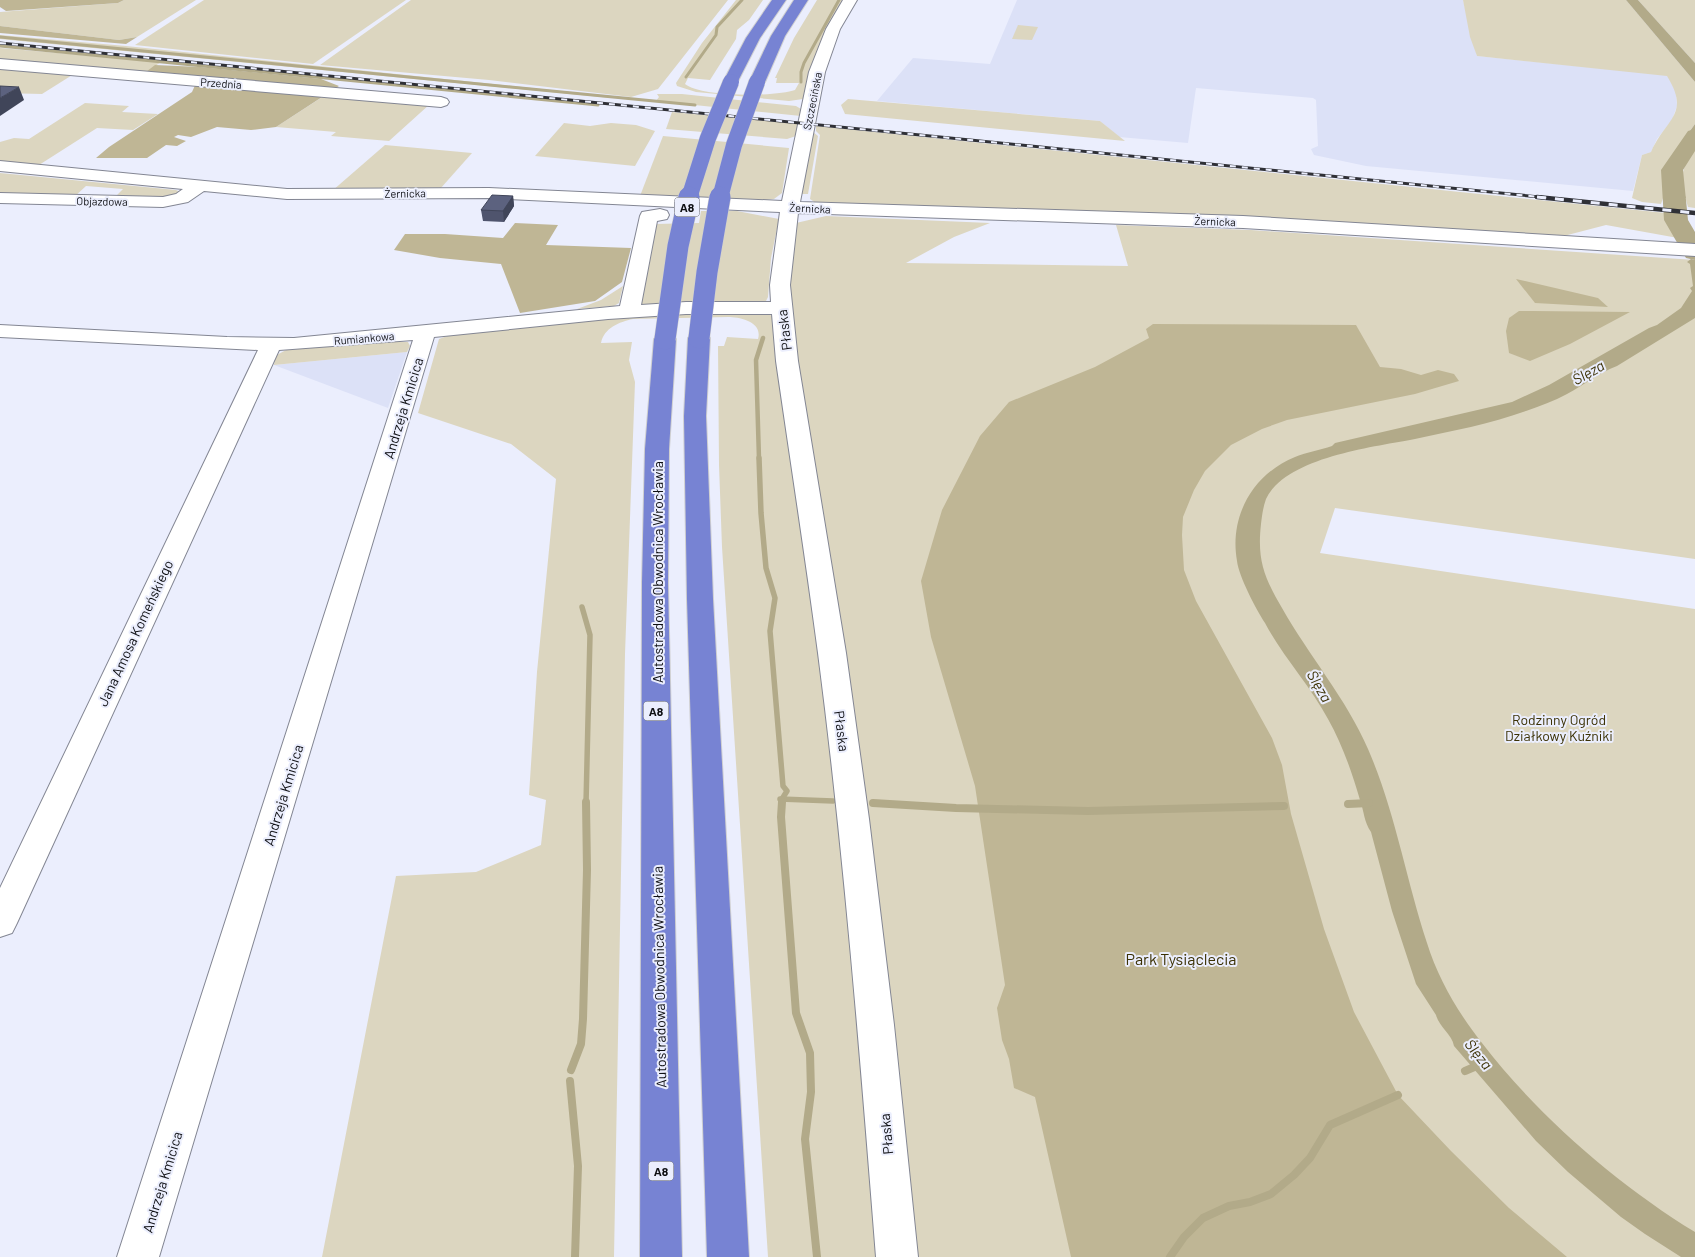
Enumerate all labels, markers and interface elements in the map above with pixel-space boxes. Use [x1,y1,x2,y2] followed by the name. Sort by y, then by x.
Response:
[800,71,824,131] street label: Szczecińska
[200,75,242,91] street label: Przednia
[384,185,426,200] street label: Żernicka
[76,194,128,208] street label: Objazdowa
[674,198,700,216] road number: A8
[789,199,831,216] street label: Żernicka
[1194,213,1236,228] street label: Żernicka
[773,309,795,351] street label: Płaska
[333,329,395,347] street label: Rumiankowa
[380,355,426,461] street label: Andrzeja Kmicica
[1569,356,1607,388] water label: Ślęza
[649,461,666,683] street label: Autostradowa Obwodnica Wrocławia
[94,557,176,709] street label: Jana Amosa Komeńskiego
[1304,667,1336,705] water label: Ślęza
[644,701,668,720] road number: A8
[831,710,853,752] street label: Płaska
[1505,711,1613,744] park label: Rodzinny Ogród Działkowy Kuźniki
[260,742,306,848] street label: Andrzeja Kmicica
[649,866,669,1088] street label: Autostradowa Obwodnica Wrocławia
[1126,949,1237,968] park label: Park Tysiąclecia
[1461,1035,1497,1073] water label: Ślęza
[876,1113,896,1155] street label: Płaska
[139,1129,185,1235] street label: Andrzeja Kmicica
[648,1162,674,1180] road number: A8

